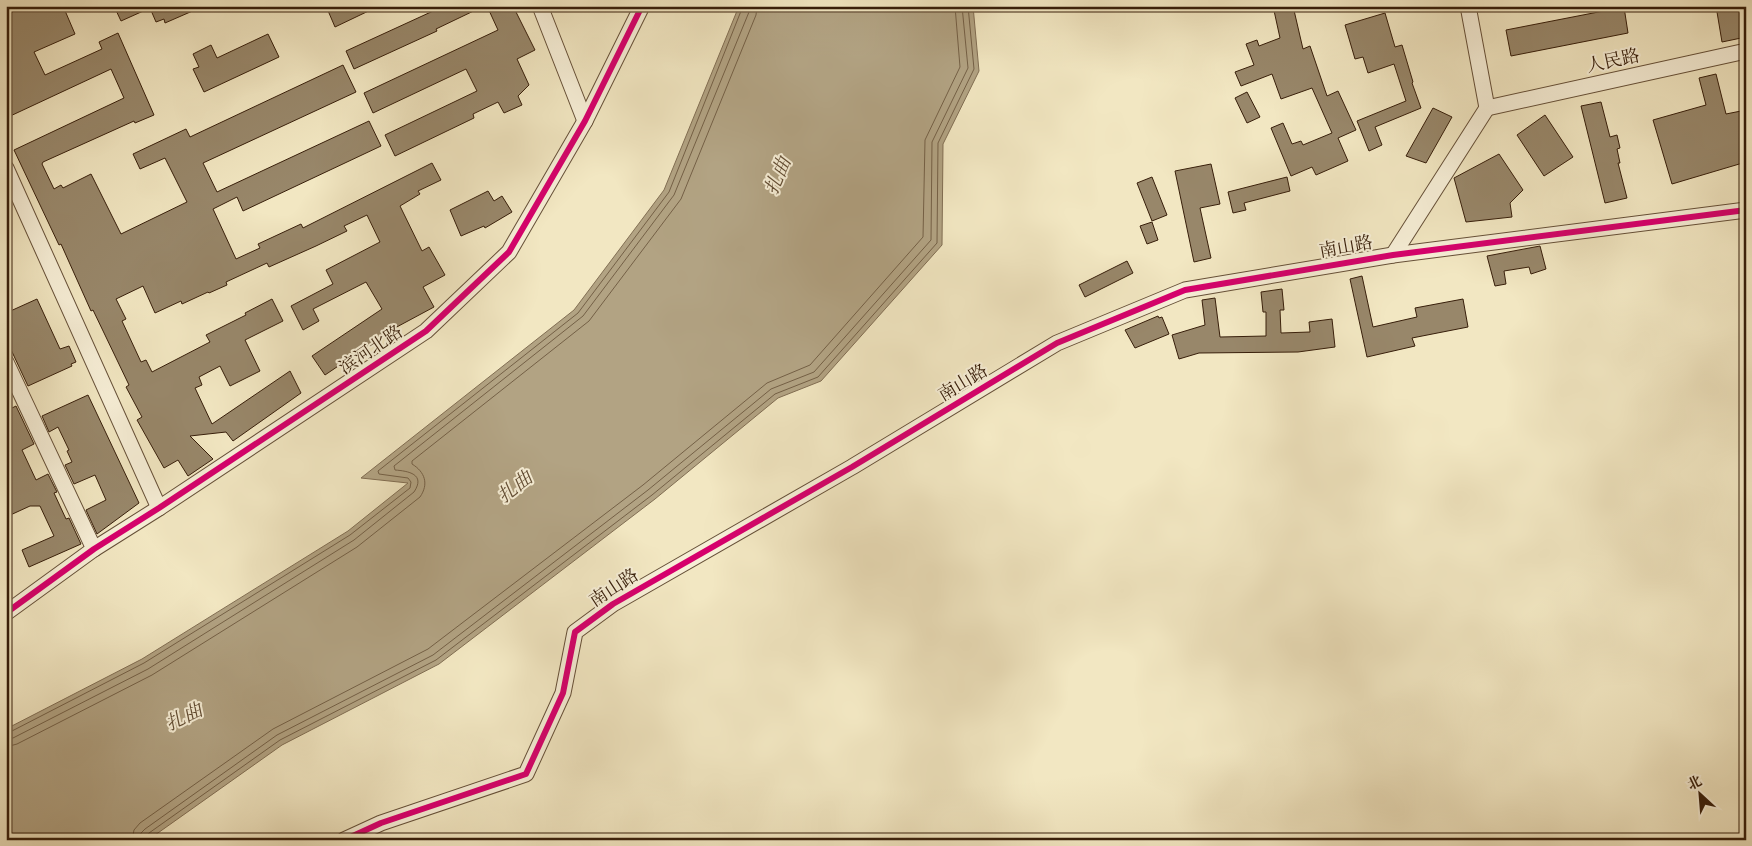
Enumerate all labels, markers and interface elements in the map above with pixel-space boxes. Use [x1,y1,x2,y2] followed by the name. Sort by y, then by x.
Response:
[1584,44,1642,78] street label: 人民路
[760,152,797,198] water label: 扎曲
[1317,231,1375,263] street label: 南山路
[335,320,407,380] street label: 滨河北路
[934,359,992,407] street label: 南山路
[493,465,539,508] water label: 扎曲
[585,564,643,612] street label: 南山路
[162,697,208,736] water label: 扎曲
[1674,768,1724,818] north arrow
[1685,772,1705,794] text: 北

